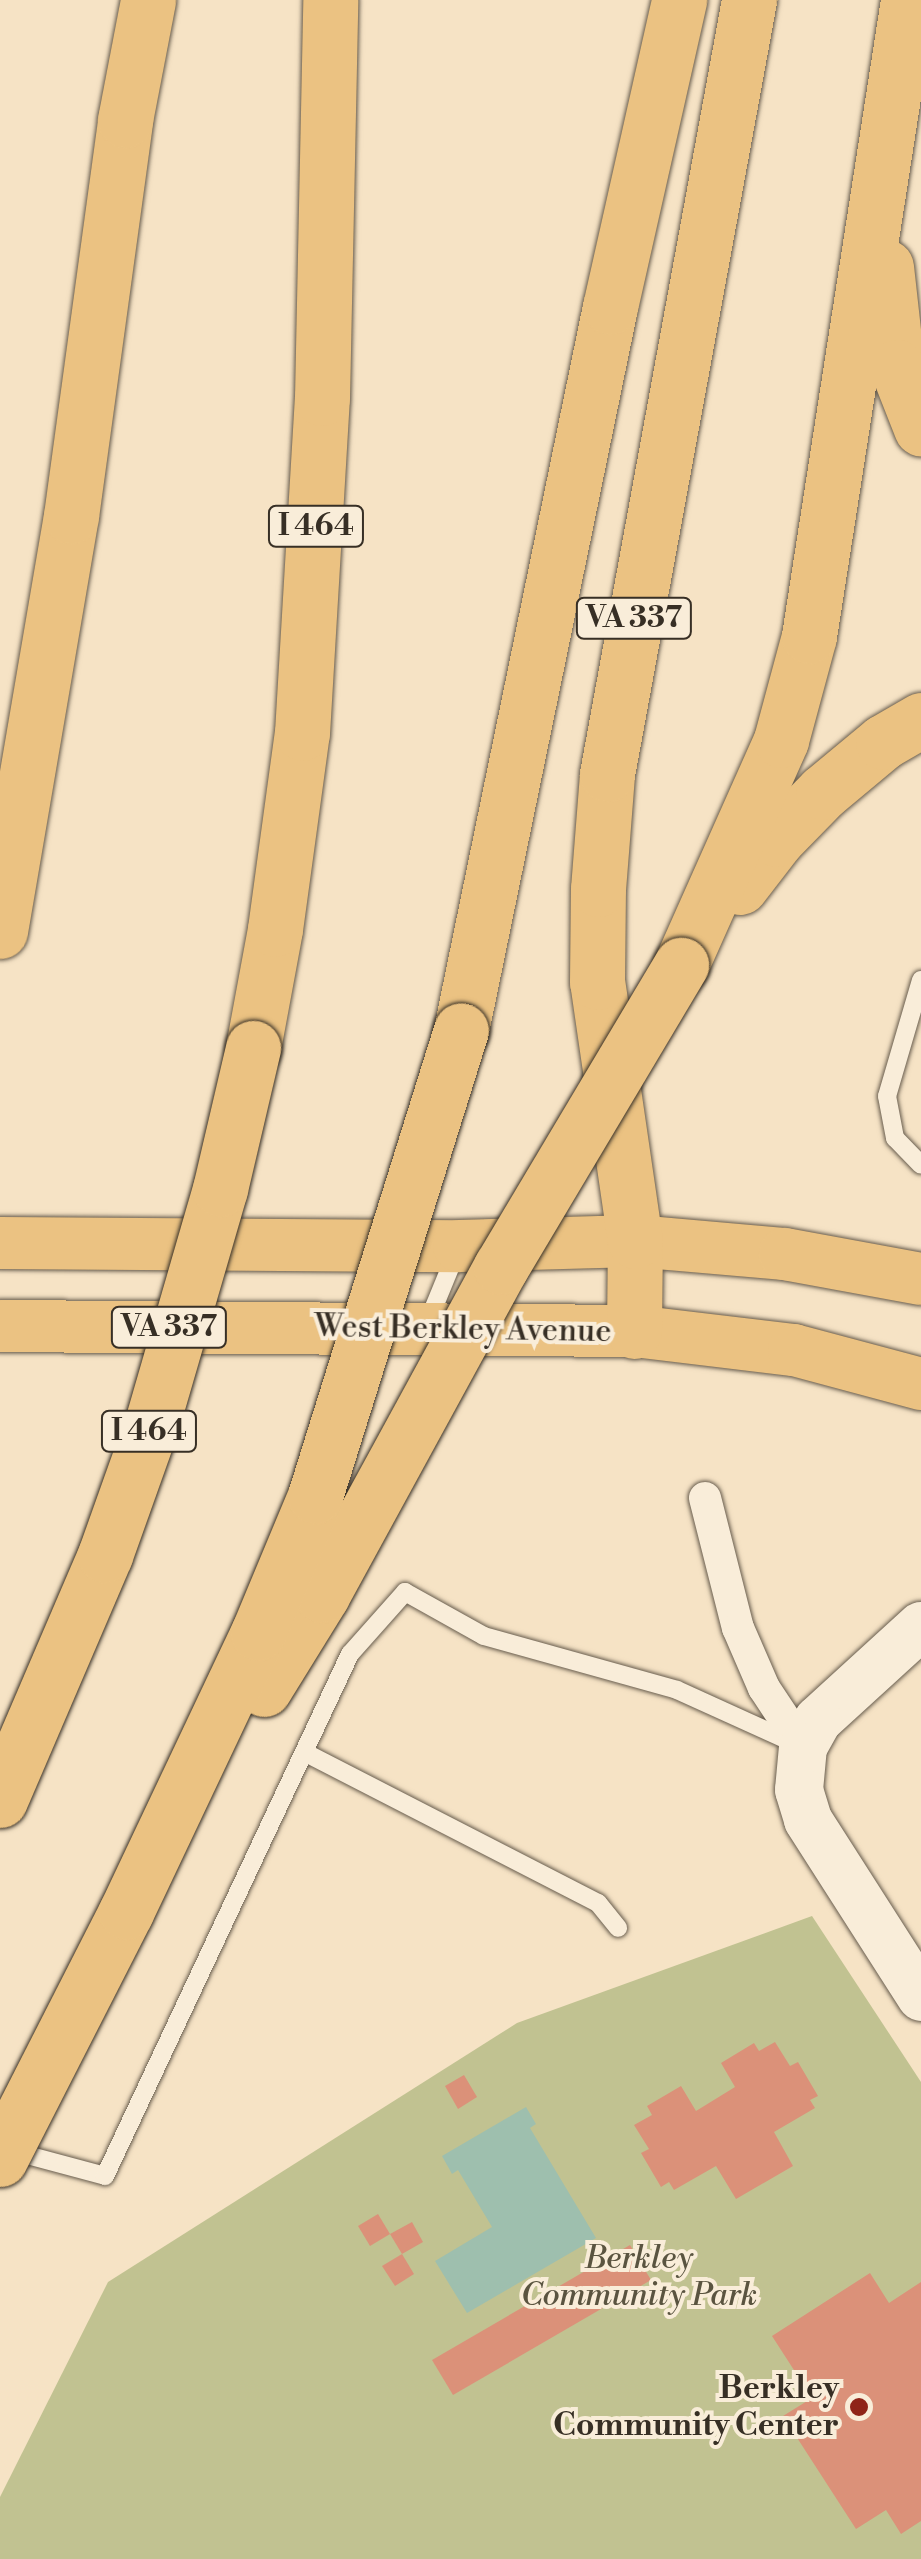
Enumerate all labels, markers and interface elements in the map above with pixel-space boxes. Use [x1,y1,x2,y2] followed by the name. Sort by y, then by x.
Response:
[266,501,366,551] road number: I 464
[574,593,694,643] road number: VA 337
[109,1302,229,1352] road number: VA 337
[314,1307,612,1351] street label: West Berkley Avenue
[99,1406,199,1456] road number: I 464
[521,2240,757,2315] park label: Berkley Community Park
[553,2370,839,2445] place label: Berkley Community Center
[848,2396,870,2418] marker: Berkley Community Center

